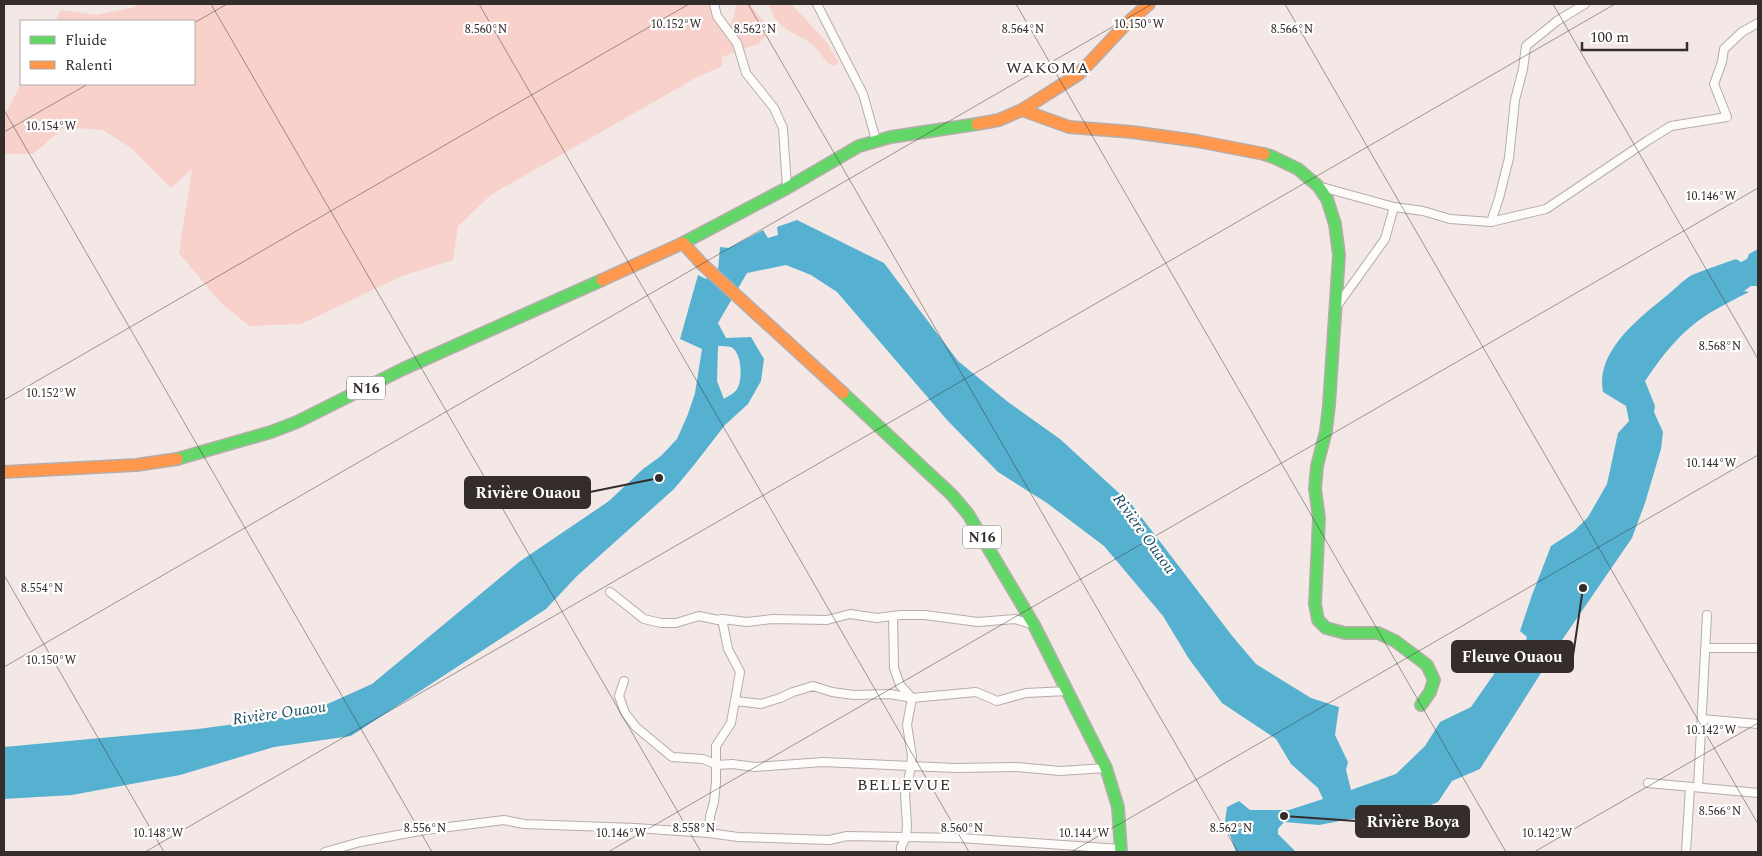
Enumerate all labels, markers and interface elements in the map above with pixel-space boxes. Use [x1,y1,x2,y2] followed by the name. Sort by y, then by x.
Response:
[651,15,702,34] text: 10.152°W
[1114,15,1165,34] text: 10.150°W
[20,20,195,85] legend
[465,20,507,39] text: 8.560°N
[734,20,776,39] text: 8.562°N
[1002,20,1044,39] text: 8.564°N
[1271,20,1313,39] text: 8.566°N
[1582,20,1687,52] scale bar
[1590,26,1629,49] text: 100 m
[65,29,107,52] text: Fluide
[65,54,113,77] text: Ralenti
[1006,56,1090,80] district label: WAKOMA
[26,117,77,136] text: 10.154°W
[1686,187,1737,206] text: 10.146°W
[1699,337,1741,356] text: 8.568°N
[347,376,385,399] road number: N16
[26,384,77,403] text: 10.152°W
[1686,454,1737,473] text: 10.144°W
[465,477,590,508] callout: Rivière Ouaou
[475,481,581,505] text: Rivière Ouaou
[1107,488,1182,579] water label: Rivière Ouaou
[963,526,1001,548] road number: N16
[21,579,63,598] text: 8.554°N
[1452,641,1573,672] callout: Fleuve Ouaou
[1462,645,1563,669] text: Fleuve Ouaou
[26,651,77,670] text: 10.150°W
[231,694,328,731] water label: Rivière Ouaou
[1686,721,1737,740] text: 10.142°W
[857,773,951,797] district label: BELLEVUE
[1699,802,1741,821] text: 8.566°N
[1356,806,1469,837] callout: Rivière Boya
[1366,810,1460,834] text: Rivière Boya
[404,819,446,838] text: 8.556°N
[673,819,715,838] text: 8.558°N
[941,819,983,838] text: 8.560°N
[1210,819,1252,838] text: 8.562°N
[133,824,184,843] text: 10.148°W
[596,824,647,843] text: 10.146°W
[1059,824,1110,843] text: 10.144°W
[1522,824,1573,843] text: 10.142°W

